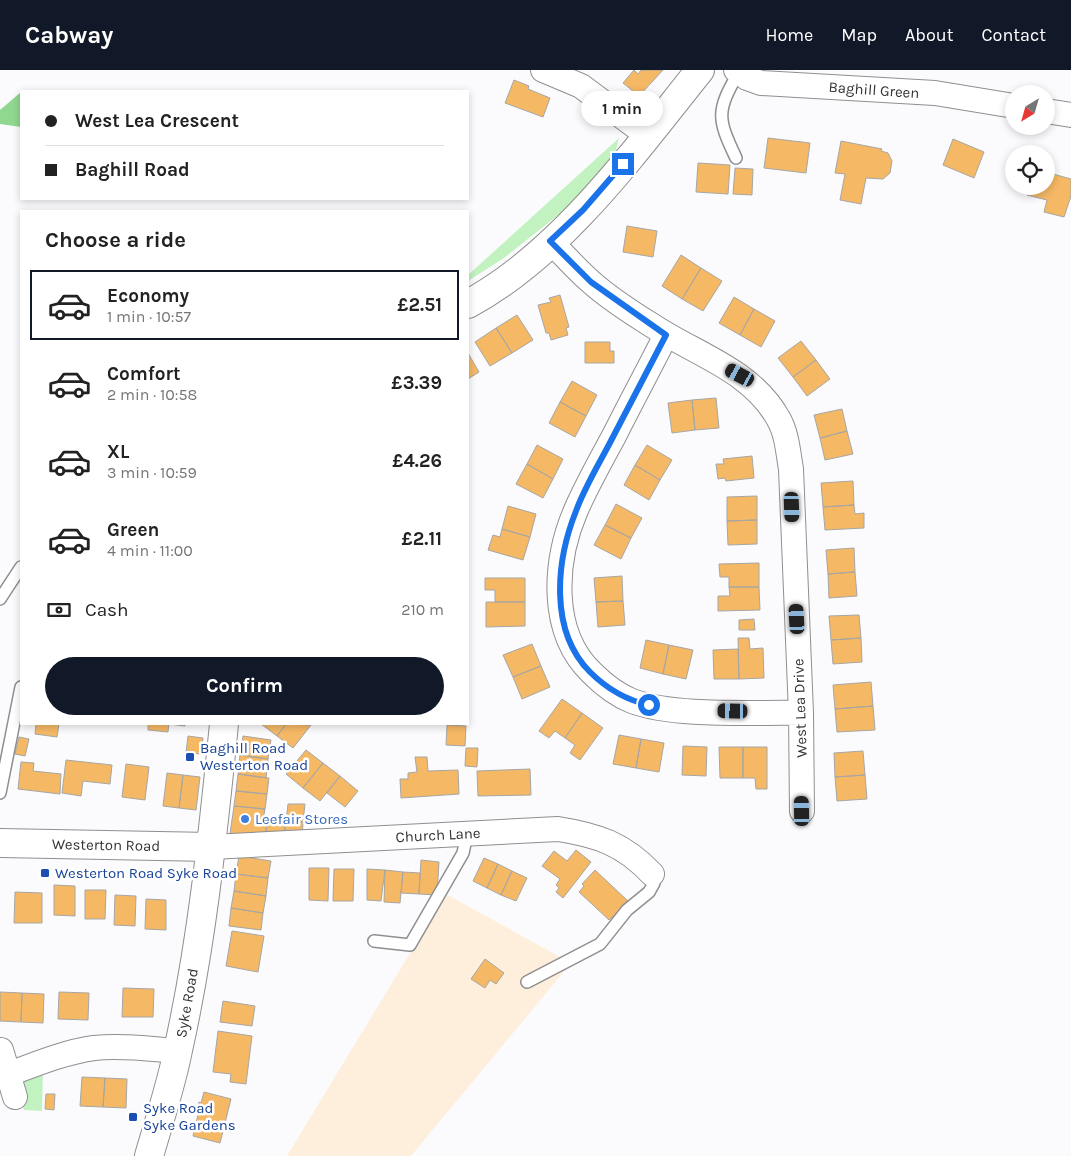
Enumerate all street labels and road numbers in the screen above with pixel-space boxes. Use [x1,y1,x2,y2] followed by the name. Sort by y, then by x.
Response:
[828,78,920,102] street label: Baghill Green
[789,658,811,758] street label: West Lea Drive
[395,824,481,846] street label: Church Lane
[52,835,160,855] street label: Westerton Road
[172,967,202,1039] street label: Syke Road

